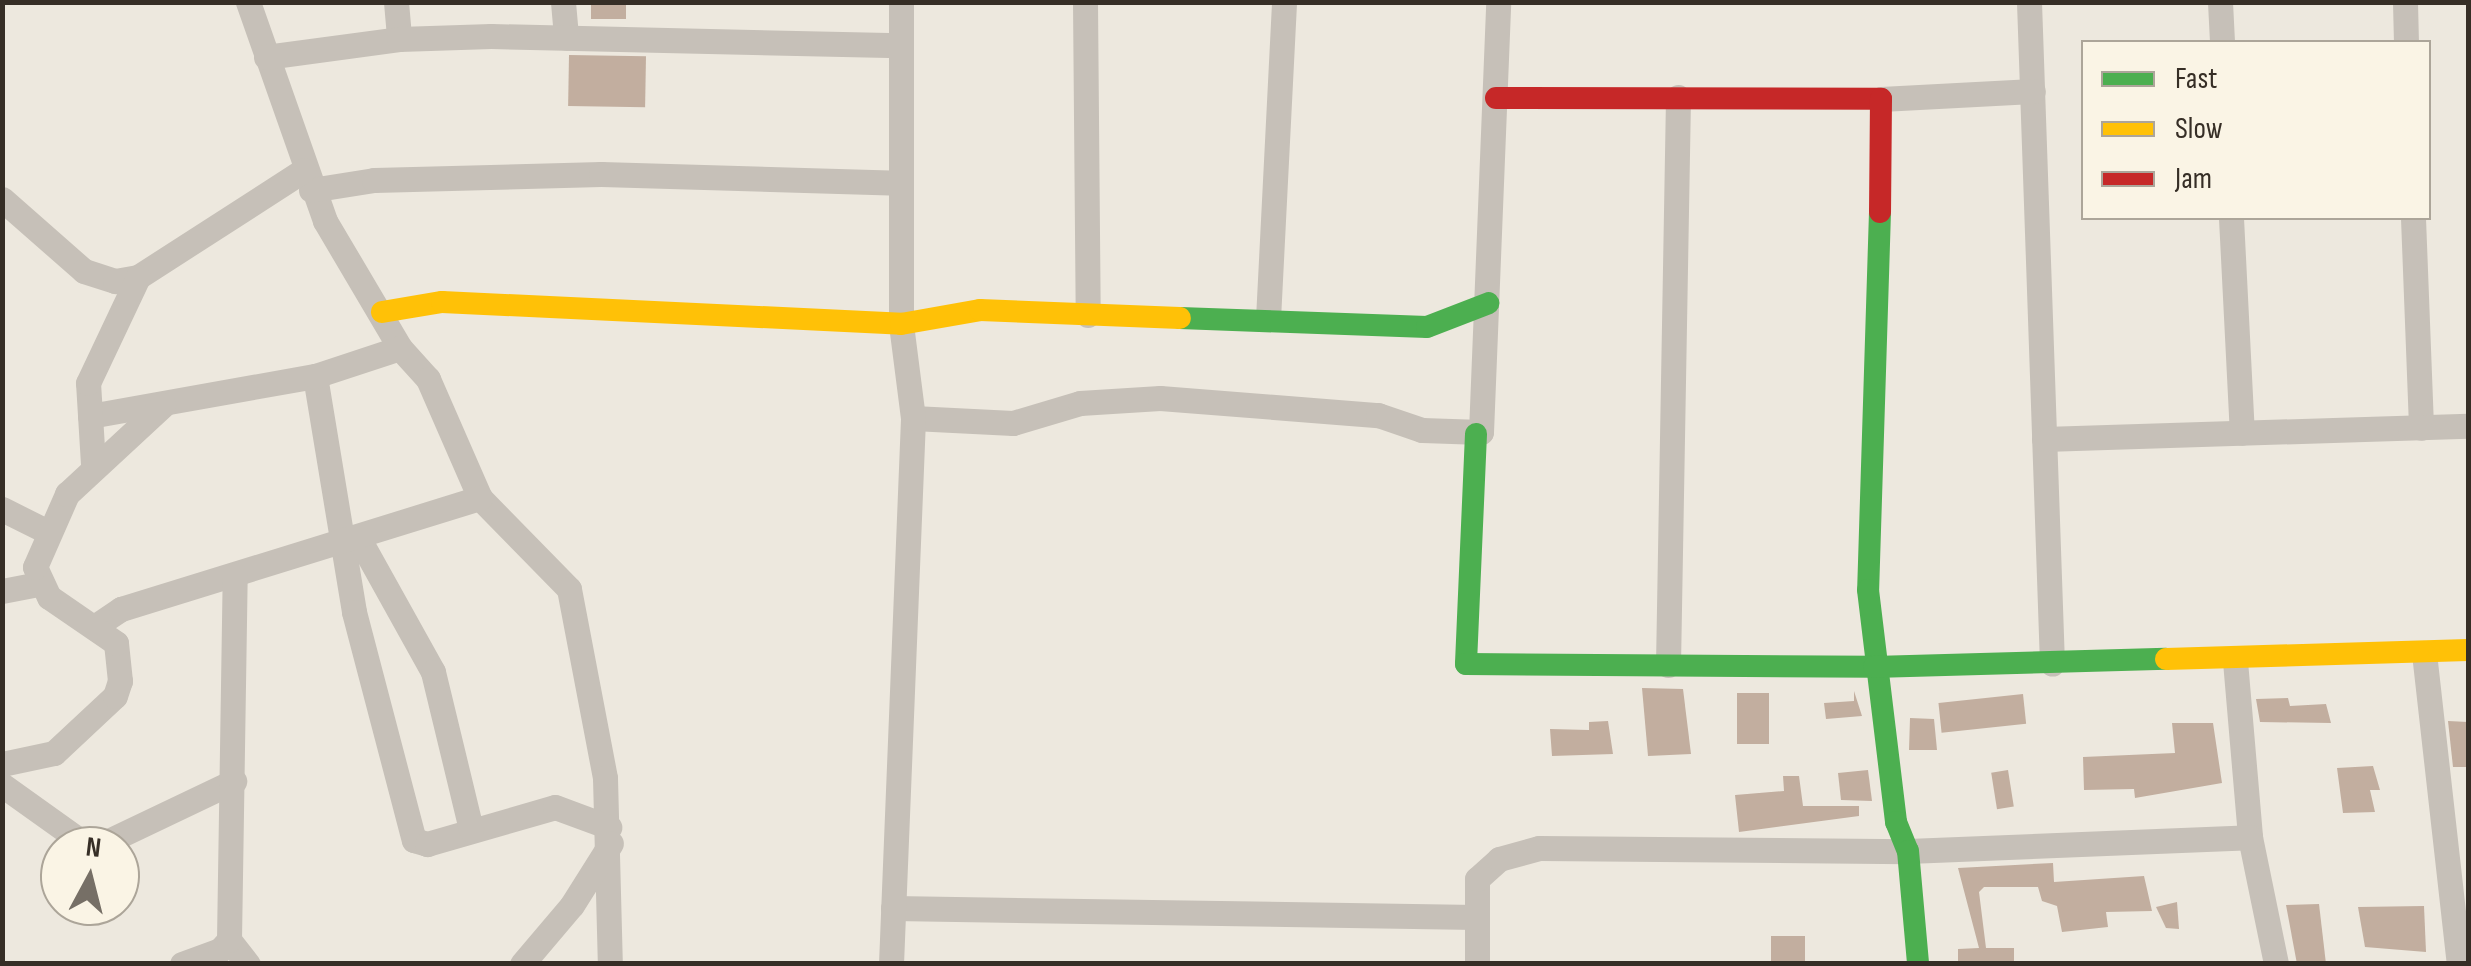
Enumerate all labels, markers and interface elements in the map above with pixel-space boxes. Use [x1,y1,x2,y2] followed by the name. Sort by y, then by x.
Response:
[2081,40,2431,220] legend
[2175,61,2217,97] text: Fast
[2175,111,2223,147] text: Slow
[2175,161,2212,197] text: Jam
[40,826,140,926] north arrow
[84,830,103,865] text: N

